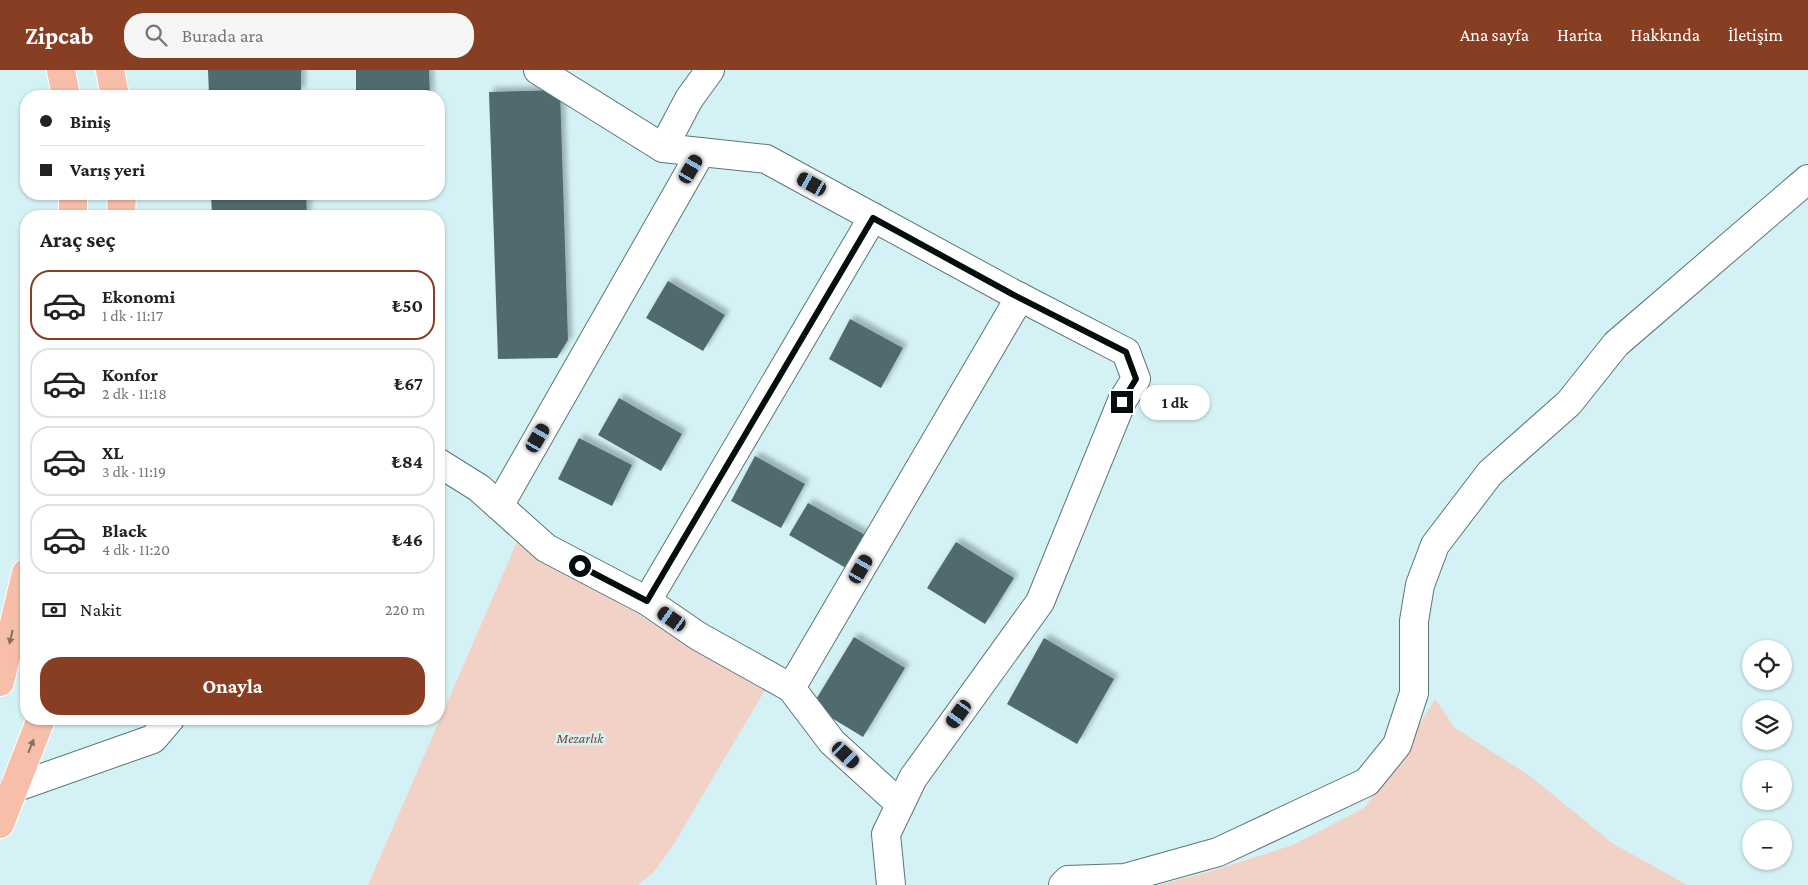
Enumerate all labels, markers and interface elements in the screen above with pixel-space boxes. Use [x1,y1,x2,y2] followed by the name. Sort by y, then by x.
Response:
[124,13,474,58] search box
[142,21,170,49] icon: search
[25,22,94,49] text: Zipcab
[182,25,264,46] text: Burada ara
[1460,25,1529,45] text: Ana sayfa
[1557,25,1602,45] text: Harita
[1630,25,1700,45] text: Hakkında
[1728,25,1783,45] text: İletişim
[70,111,111,132] text: Biniş
[677,152,704,186] car
[70,159,145,180] text: Varış yeri
[795,170,828,198] car
[40,227,115,252] text: Araç seç
[42,283,87,328] icon: car
[102,286,175,307] text: Ekonomi
[392,295,423,316] text: ₺50
[102,307,163,324] text: 1 dk · 11:17
[42,361,87,406] icon: car
[102,364,158,385] text: Konfor
[394,373,423,394] text: ₺67
[1140,384,1210,420] callout: 1 dk
[102,385,167,402] text: 2 dk · 11:18
[1111,391,1133,413] route end
[1162,394,1188,411] text: 1 dk
[524,421,551,455] car
[42,439,87,484] icon: car
[102,442,124,463] text: XL
[392,451,423,472] text: ₺84
[102,463,166,480] text: 3 dk · 11:19
[42,517,87,562] icon: car
[102,520,147,541] text: Black
[392,529,423,550] text: ₺46
[102,541,170,558] text: 4 dk · 11:20
[847,552,874,586] car
[569,555,591,577] route start
[40,596,68,624] icon: cash
[80,599,122,620] text: Nakit
[385,601,425,618] text: 220 m
[655,604,688,634] car
[7,630,15,645] one-way arrow
[1742,640,1792,870] map controls
[1742,640,1792,690] button: locate
[40,657,425,715] button: Onayla
[944,697,973,731] car
[1742,700,1792,750] button: layers
[556,730,604,746] park label: Mezarlık
[27,738,35,753] one-way arrow
[829,739,862,771] car
[1742,760,1792,810] button: +
[1742,820,1792,870] button: −

